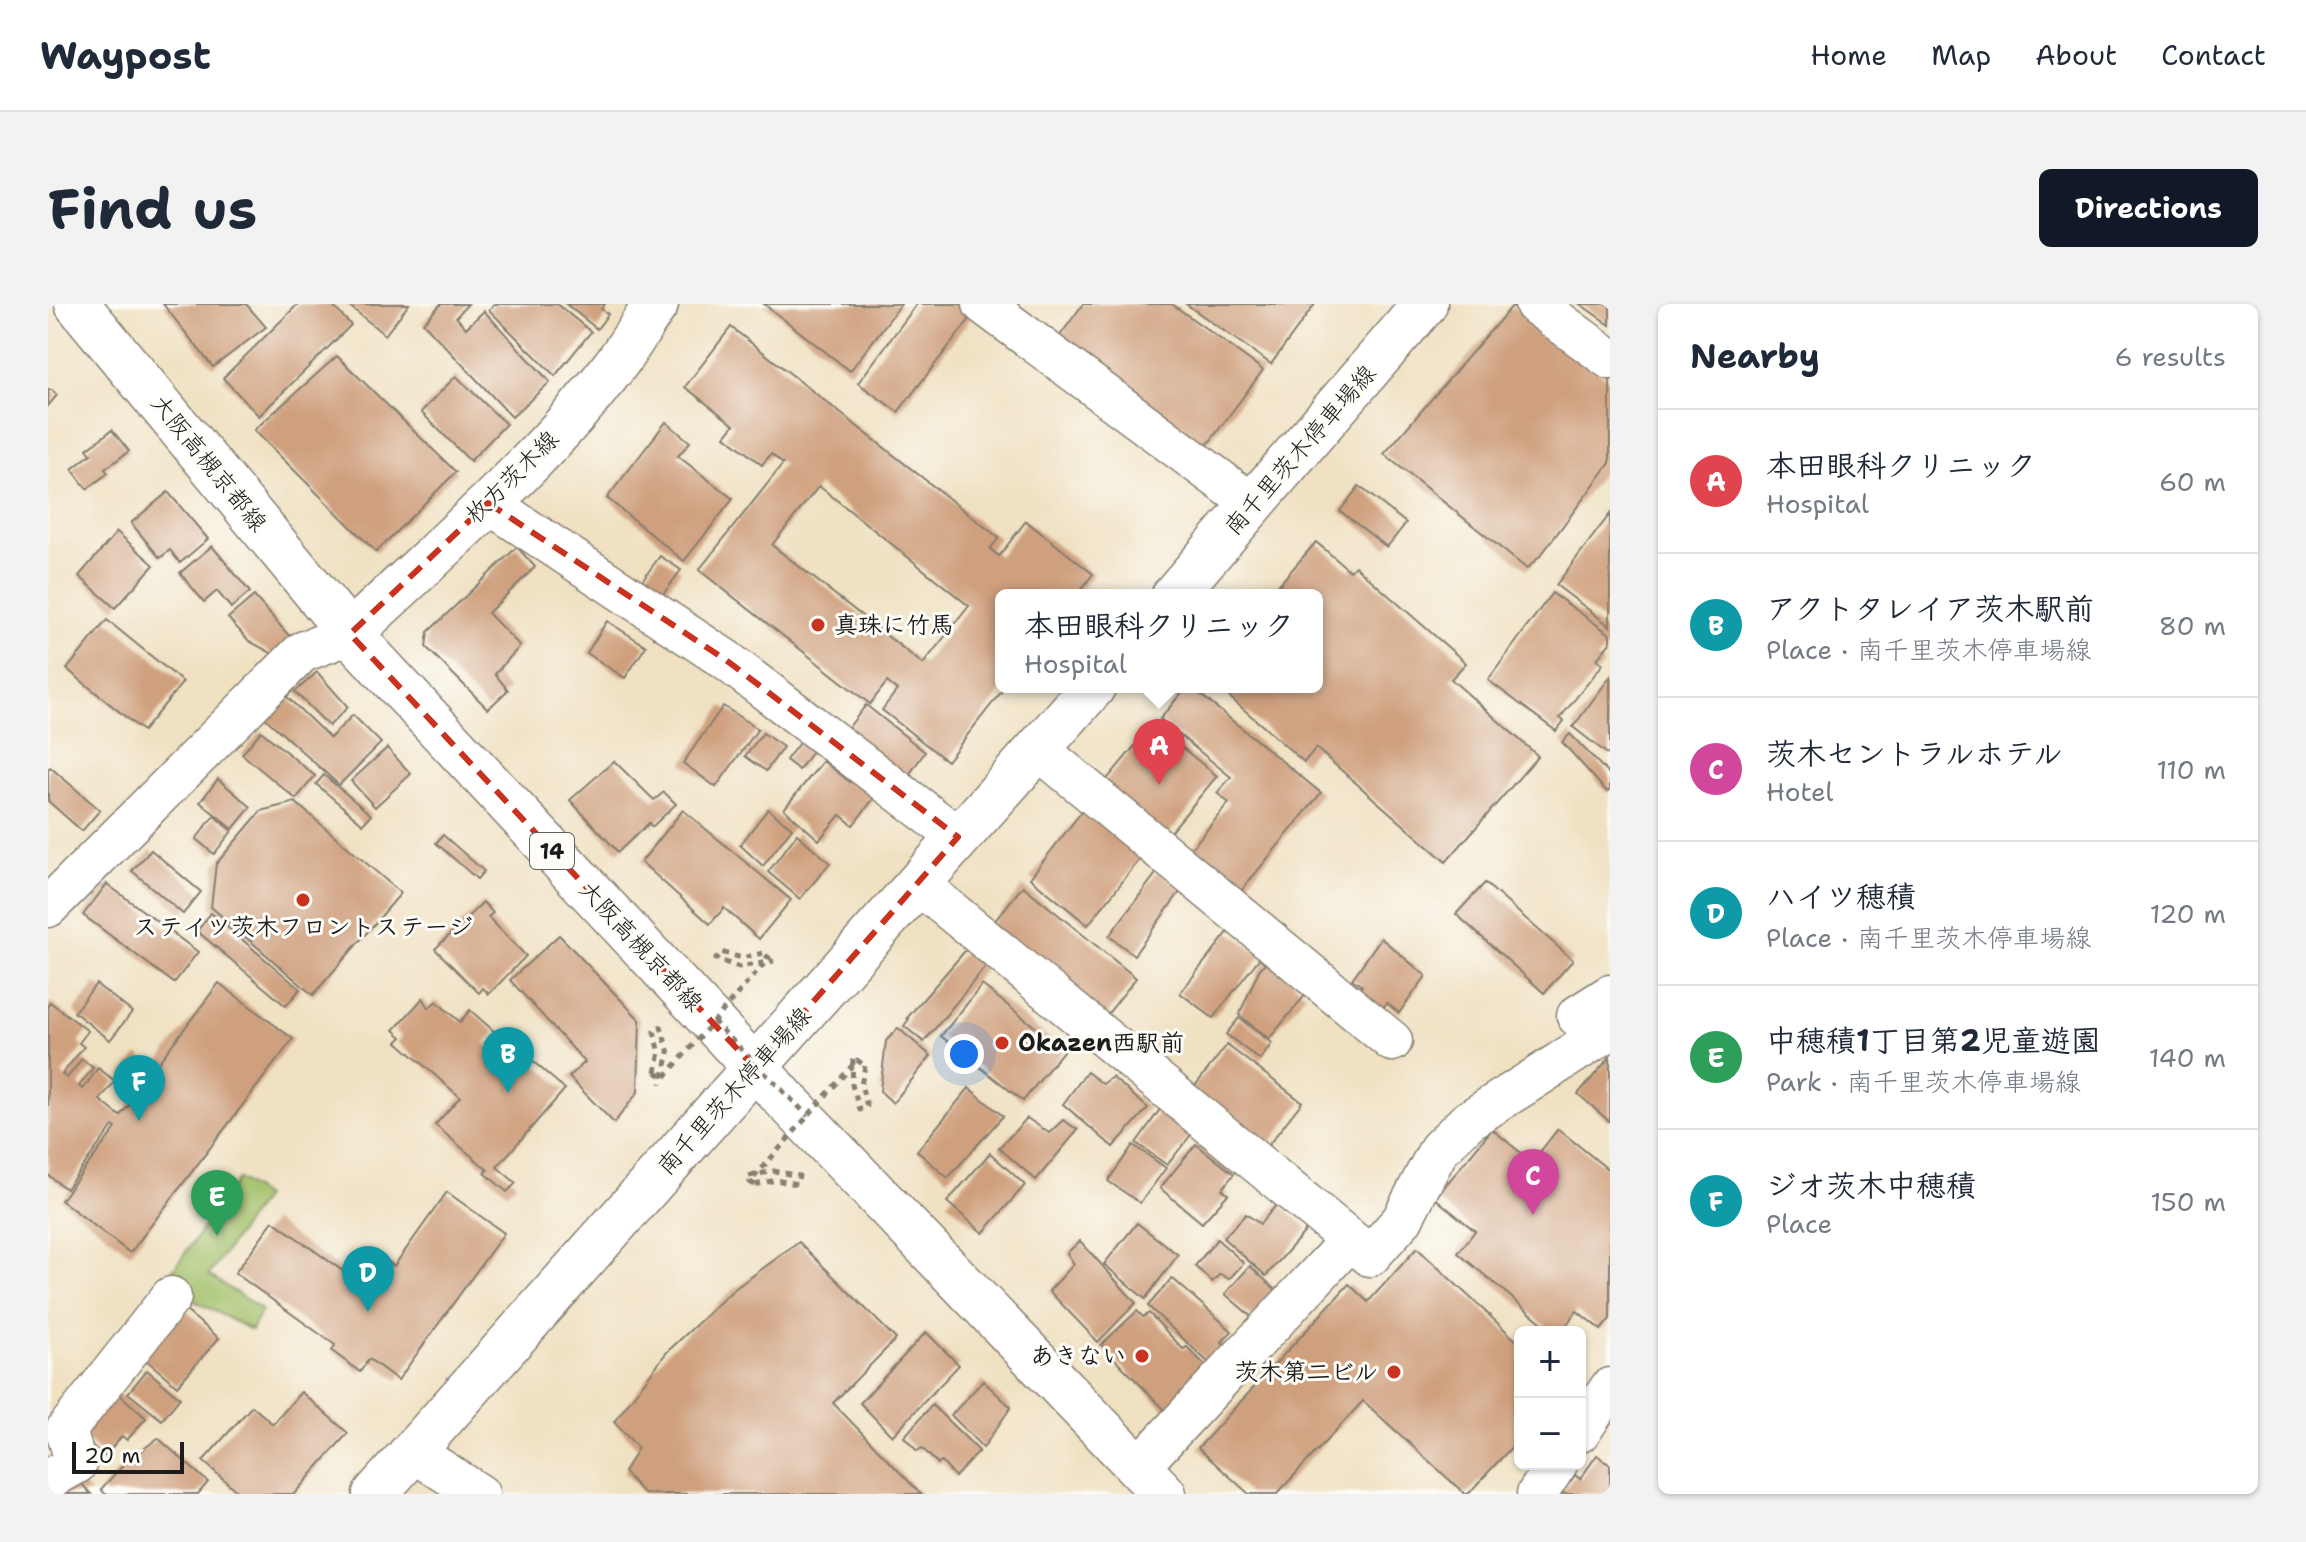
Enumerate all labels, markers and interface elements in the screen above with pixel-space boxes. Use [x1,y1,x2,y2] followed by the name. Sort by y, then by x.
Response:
[40,30,211,81] text: Waypost
[1810,36,1887,74] text: Home
[1931,36,1991,74] text: Map
[2035,36,2117,74] text: About
[2161,36,2266,74] text: Contact
[2039,169,2258,247] button: Directions
[48,171,257,246] text: Find us
[1690,333,1820,379] text: Nearby
[2114,339,2226,374] text: 6 results
[1217,358,1383,542] street label: 南千里茨木停車場線
[144,388,274,538] street label: 大阪高槻京都線
[458,423,566,531] street label: 枚方茨木線
[1766,445,2036,486] text: 本田眼科クリニック
[1706,464,1726,499] text: A
[2159,464,2226,499] text: 60 m
[1766,486,1869,521] text: Hospital
[1766,588,2094,629] text: アクトタレイア茨木駅前
[995,589,1323,693] popup
[1024,605,1294,646] text: 本田眼科クリニック
[1708,608,1724,643] text: B
[2159,608,2226,643] text: 80 m
[834,609,954,641] place label: 真珠に竹馬
[809,616,827,634] marker: 真珠に竹馬
[1766,632,2091,667] text: Place · 南千里茨木停車場線
[1024,646,1127,681] text: Hospital
[1133,719,1185,785] pin: A
[1766,733,2063,774] text: 茨木セントラルホテル
[1708,752,1724,787] text: C
[2156,752,2226,787] text: 110 m
[1766,774,1833,809] text: Hotel
[530,833,574,869] road number: 14
[572,874,710,1018] street label: 大阪高槻京都線
[1766,876,1916,917] text: ハイツ穂積
[294,891,312,909] marker: ステイツ茨木フロントステージ
[1707,896,1725,931] text: D
[2150,896,2226,931] text: 120 m
[133,911,473,943] place label: ステイツ茨木フロントステージ
[1766,920,2091,955] text: Place · 南千里茨木停車場線
[650,1000,818,1182] street label: 南千里茨木停車場線
[1766,1020,2101,1061] text: 中穂積1丁目第2児童遊園
[482,1027,534,1093] pin: B
[1018,1027,1184,1059] place label: Okazen西駅前
[944,1034,984,1074] your location
[993,1034,1011,1052] marker: Okazen西駅前
[1707,1040,1725,1075] text: E
[2149,1040,2226,1075] text: 140 m
[113,1055,165,1121] pin: F
[1766,1064,2081,1099] text: Park · 南千里茨木停車場線
[1507,1149,1559,1215] pin: C
[1766,1165,1976,1206] text: ジオ茨木中穂積
[191,1170,243,1236] pin: E
[1708,1184,1724,1219] text: F
[2150,1184,2226,1219] text: 150 m
[1766,1206,1832,1241] text: Place
[342,1246,394,1312] pin: D
[1514,1326,1586,1470] map controls
[1514,1326,1586,1398] button: +
[1030,1340,1126,1372] place label: あきない
[1133,1347,1151,1365] marker: あきない
[1234,1356,1378,1388] place label: 茨木第二ビル
[1385,1363,1403,1381] marker: 茨木第二ビル
[1514,1398,1586,1470] button: −
[72,1438,184,1474] scale bar
[84,1441,141,1470] text: 20 m

